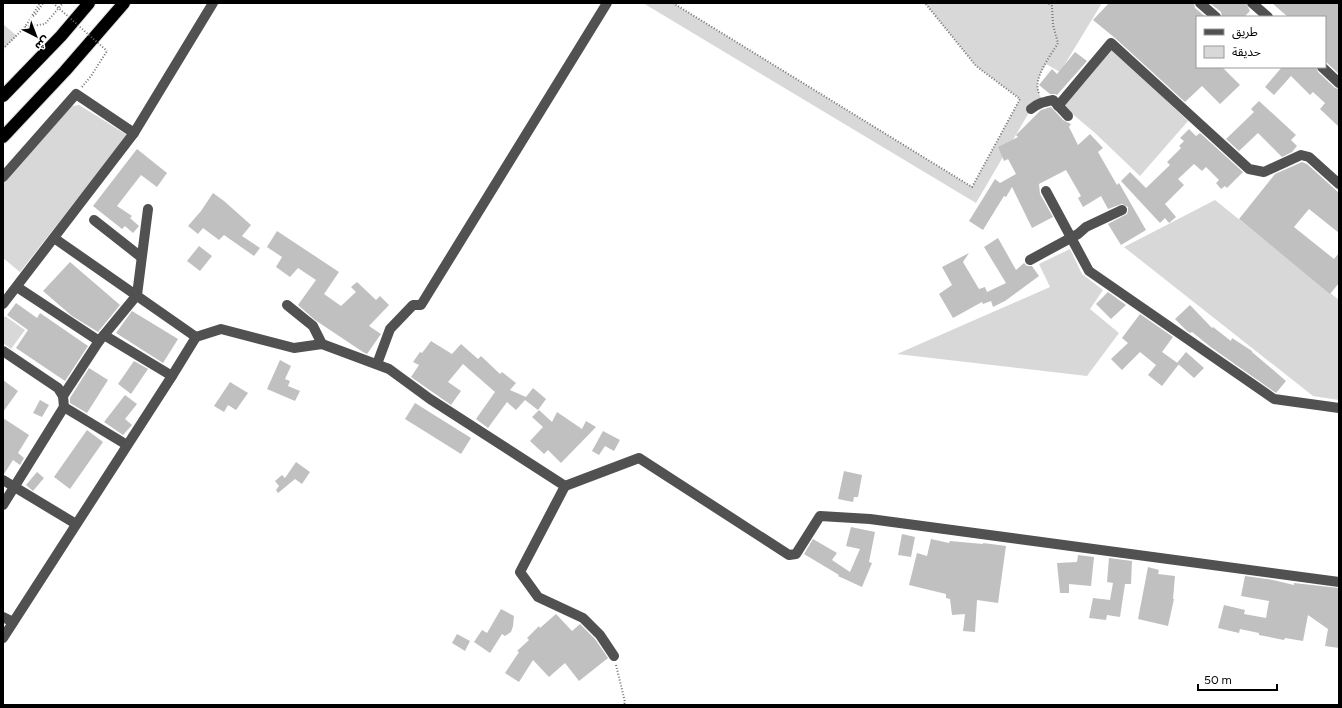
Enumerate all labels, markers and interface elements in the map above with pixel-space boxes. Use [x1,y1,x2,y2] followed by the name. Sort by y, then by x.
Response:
[16,16,56,56] north arrow
[1196,16,1326,68] legend
[1232,25,1258,40] text: طريق
[32,33,52,53] text: ش
[1232,45,1261,59] text: حديقة
[1198,666,1277,692] scale bar
[1204,673,1232,687] text: 50 m

